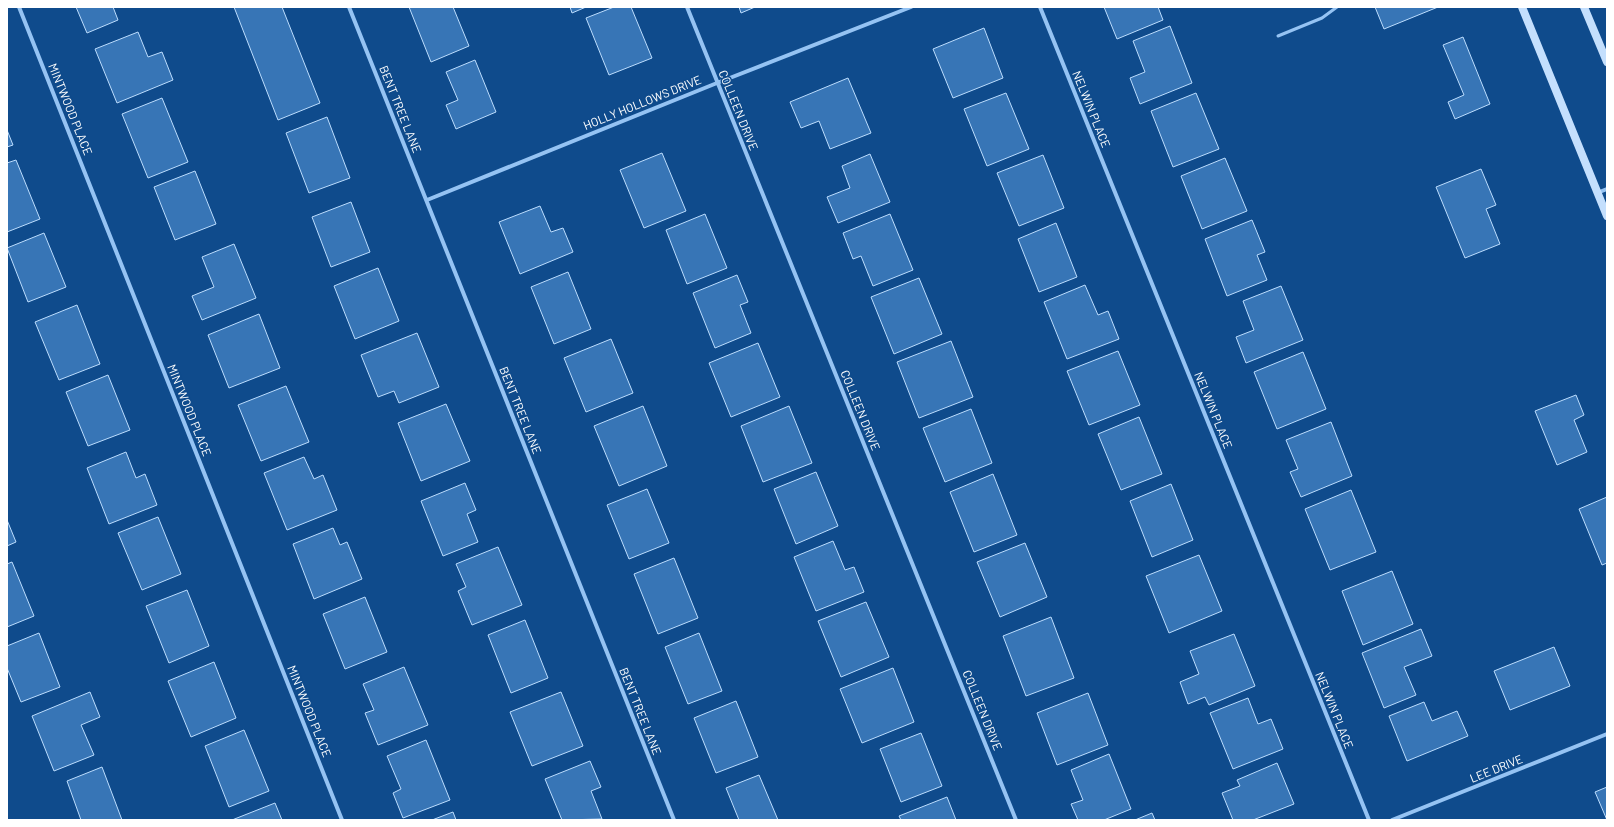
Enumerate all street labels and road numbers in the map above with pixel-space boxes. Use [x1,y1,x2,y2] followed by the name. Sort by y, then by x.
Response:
[46,61,96,157] street label: MINTWOOD PLACE
[377,63,425,155] street label: BENT TREE LANE
[717,68,761,152] street label: COLLEEN DRIVE
[1070,68,1114,150] street label: NELWIN PLACE
[581,72,703,132] street label: HOLLY HOLLOWS DRIVE
[165,362,215,458] street label: MINTWOOD PLACE
[497,364,545,456] street label: BENT TREE LANE
[839,368,883,452] street label: COLLEEN DRIVE
[1192,369,1236,451] street label: NELWIN PLACE
[285,663,335,759] street label: MINTWOOD PLACE
[617,665,665,757] street label: BENT TREE LANE
[961,668,1005,752] street label: COLLEEN DRIVE
[1313,669,1357,751] street label: NELWIN PLACE
[1468,751,1524,785] street label: LEE DRIVE

